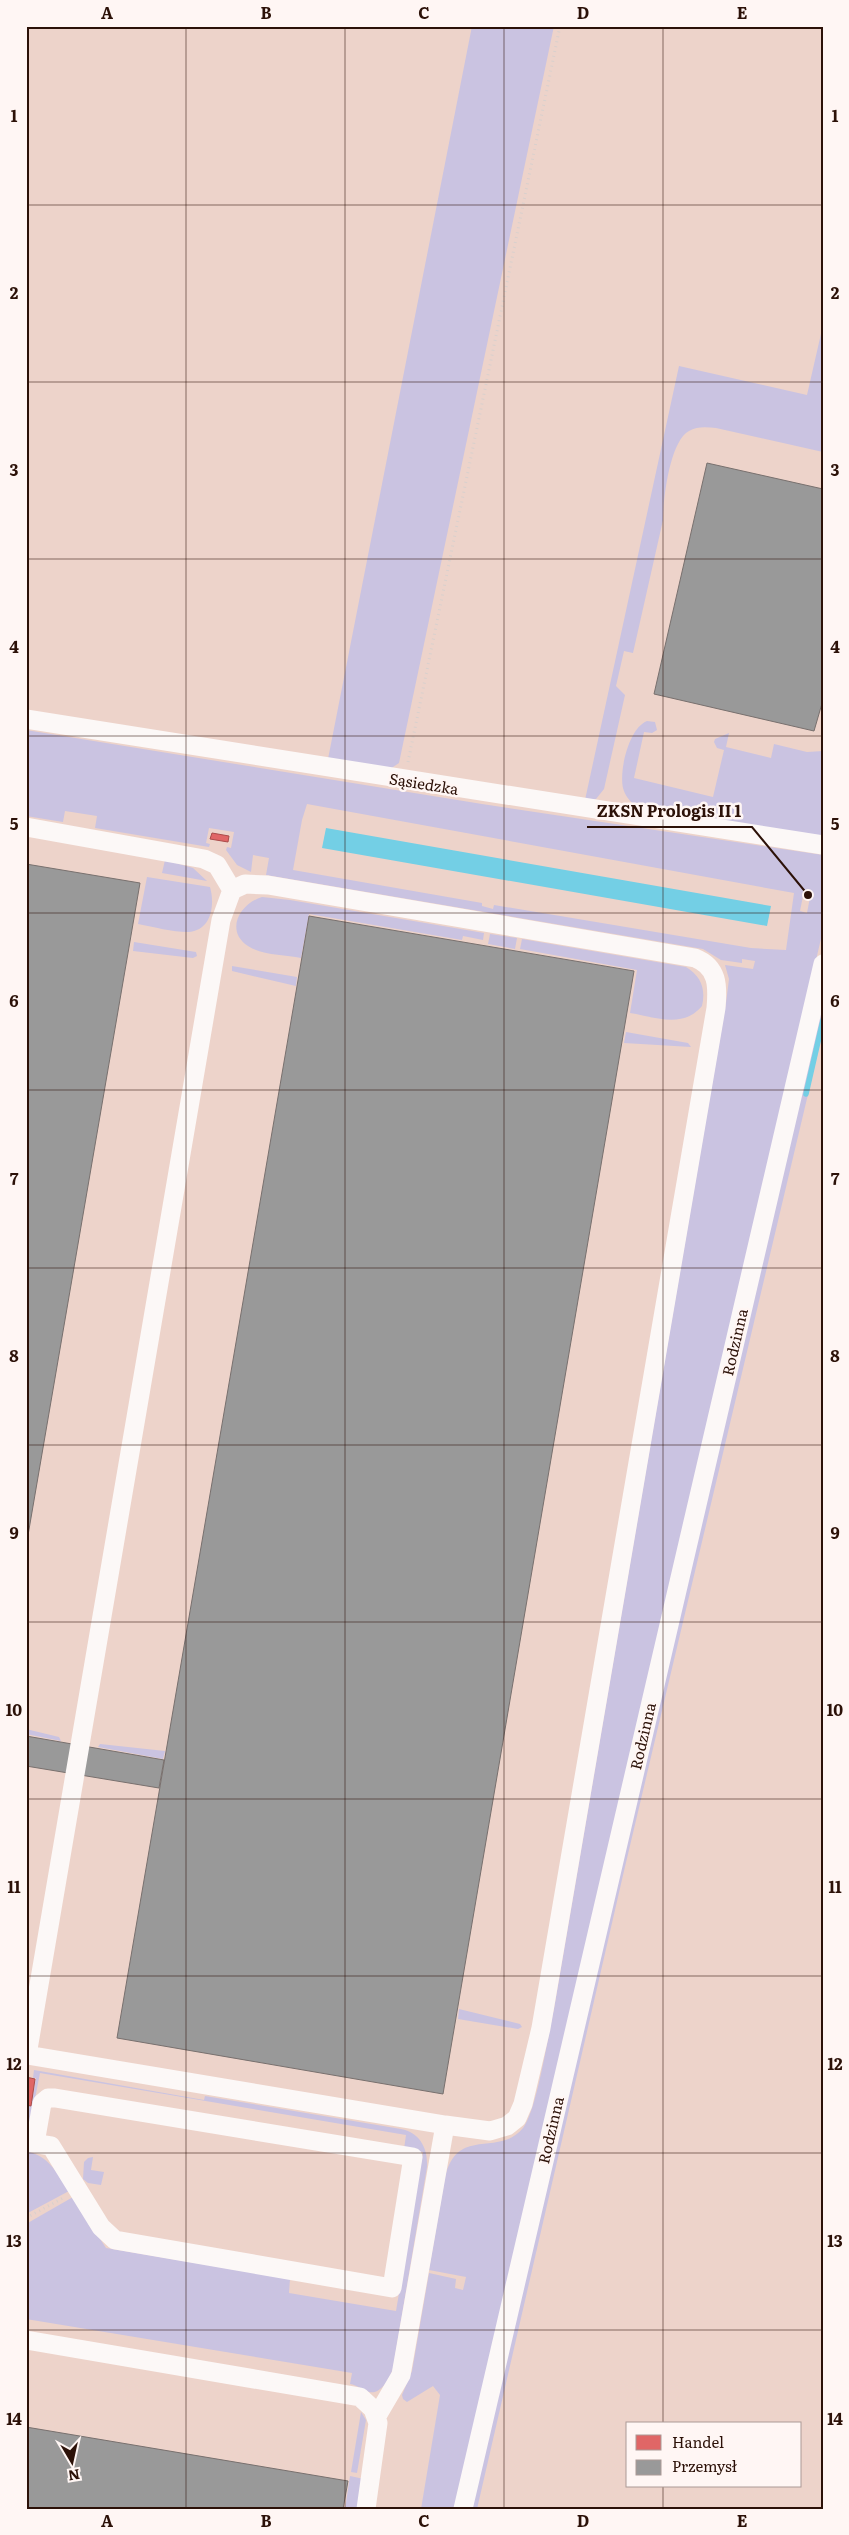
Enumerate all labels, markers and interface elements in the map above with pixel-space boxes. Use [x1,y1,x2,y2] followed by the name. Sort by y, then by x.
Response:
[101,0,113,24] text: A
[260,0,272,24] text: B
[418,0,430,24] text: C
[577,0,589,24] text: D
[737,0,748,24] text: E
[11,103,18,127] text: 1
[832,103,839,127] text: 1
[10,280,19,304] text: 2
[831,280,840,304] text: 2
[10,457,19,481] text: 3
[831,457,840,481] text: 3
[9,634,19,658] text: 4
[830,634,840,658] text: 4
[388,766,461,800] street label: Sąsiedzka
[587,796,752,827] callout: ZKSN Prologis II 1
[597,798,742,822] text: ZKSN Prologis II 1
[10,811,19,835] text: 5
[831,811,840,835] text: 5
[9,988,19,1012] text: 6
[830,988,840,1012] text: 6
[10,1166,19,1190] text: 7
[831,1166,840,1190] text: 7
[715,1305,753,1378] street label: Rodzinna
[9,1343,19,1367] text: 8
[830,1343,840,1367] text: 8
[9,1520,19,1544] text: 9
[830,1520,840,1544] text: 9
[6,1697,22,1721] text: 10
[827,1697,843,1721] text: 10
[623,1699,661,1772] street label: Rodzinna
[7,1874,21,1898] text: 11
[828,1874,842,1898] text: 11
[6,2051,22,2075] text: 12
[827,2051,843,2075] text: 12
[531,2093,569,2166] street label: Rodzinna
[6,2228,22,2252] text: 13
[827,2228,843,2252] text: 13
[6,2406,22,2430] text: 14
[827,2406,843,2430] text: 14
[626,2422,802,2488] legend
[672,2430,724,2453] text: Handel
[48,2438,98,2488] north arrow
[672,2454,737,2477] text: Przemysł
[67,2465,82,2487] text: N
[101,2508,113,2532] text: A
[260,2508,272,2532] text: B
[418,2508,430,2532] text: C
[577,2508,589,2532] text: D
[737,2508,748,2532] text: E

